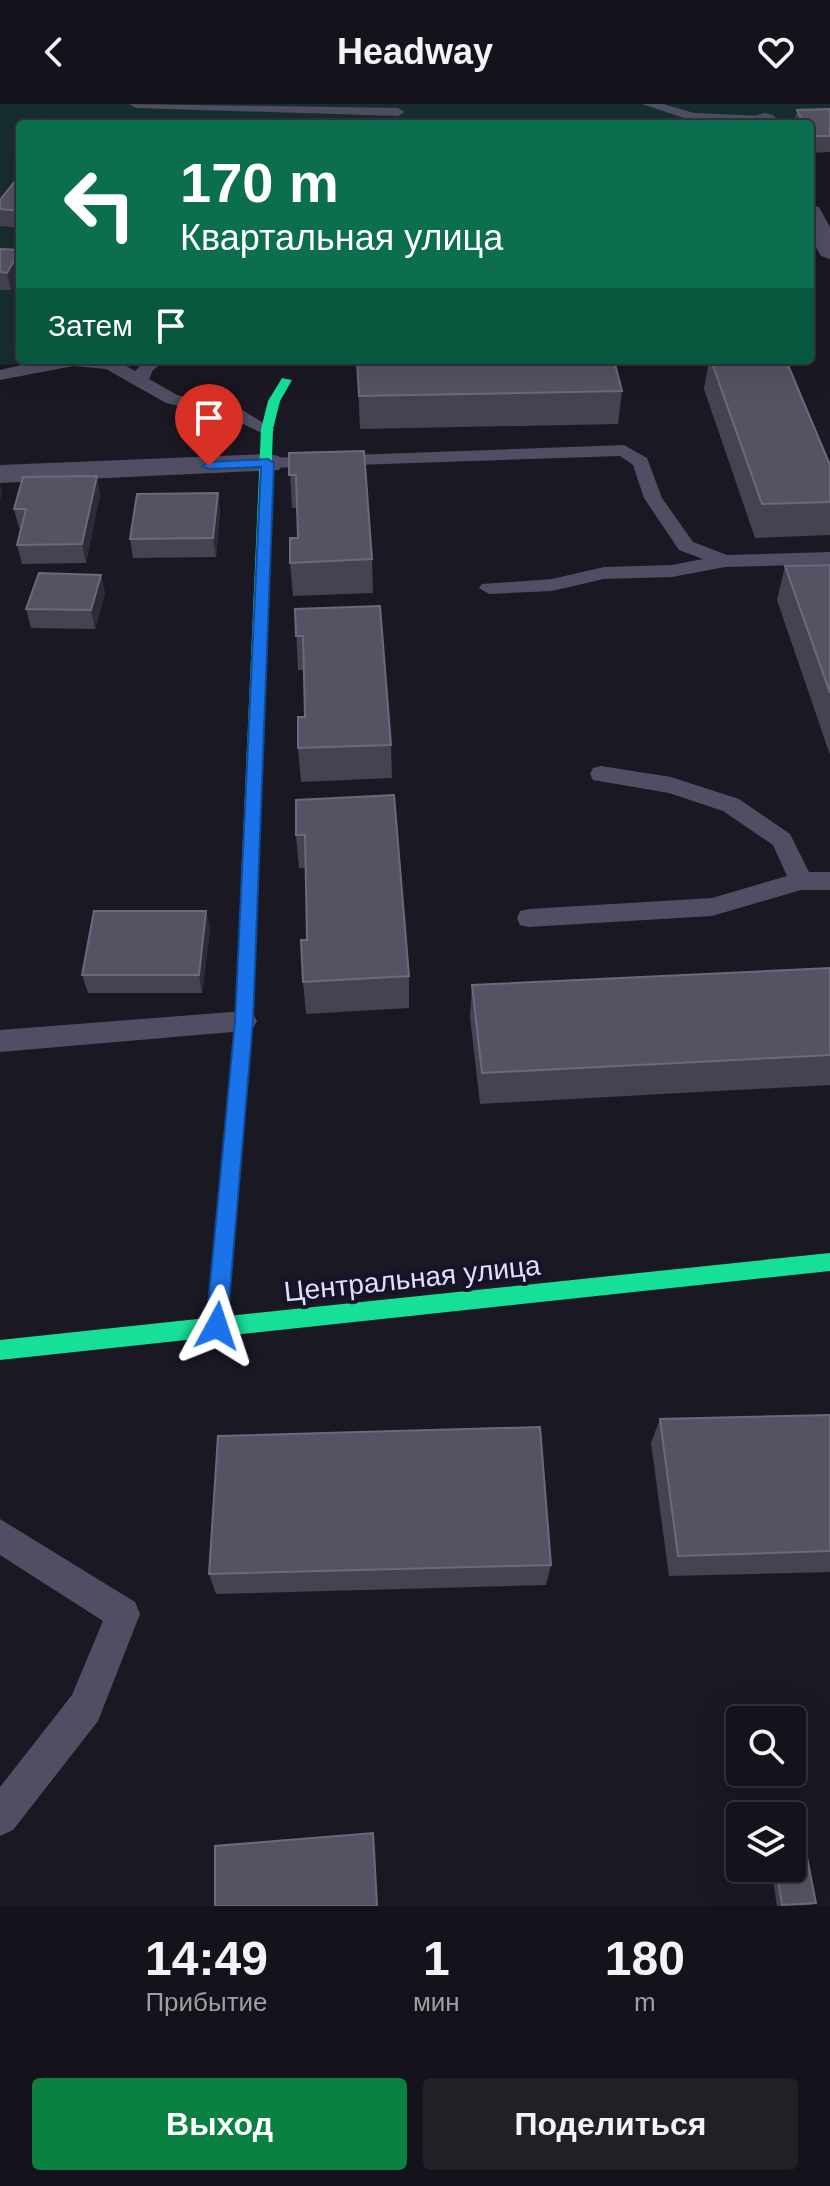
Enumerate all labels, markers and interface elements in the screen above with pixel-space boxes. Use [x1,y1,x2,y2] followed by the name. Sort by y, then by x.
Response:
[32,30,76,74] icon: back
[754,30,798,74] icon: heart
[337,31,493,72] text: Headway
[180,151,339,214] text: 170 m
[48,152,152,256] icon: left
[180,217,503,258] text: Квартальная улица
[149,304,193,348] icon: arrive
[48,309,133,342] text: Затем
[175,384,243,466] pin
[187,396,231,440] icon: arrive
[282,1250,542,1307] street label: Центральная улица
[175,1284,259,1368] position arrow
[726,1706,806,1882] map controls
[726,1706,806,1786] button: search
[726,1802,806,1882] button: layers
[145,1932,268,1985] text: 14:49
[423,1932,450,1985] text: 1
[605,1932,685,1985] text: 180
[145,1987,268,2017] text: Прибытие
[413,1987,460,2017] text: мин
[634,1987,656,2017] text: m
[32,2078,407,2170] button: Выход
[423,2078,798,2170] button: Поделиться

